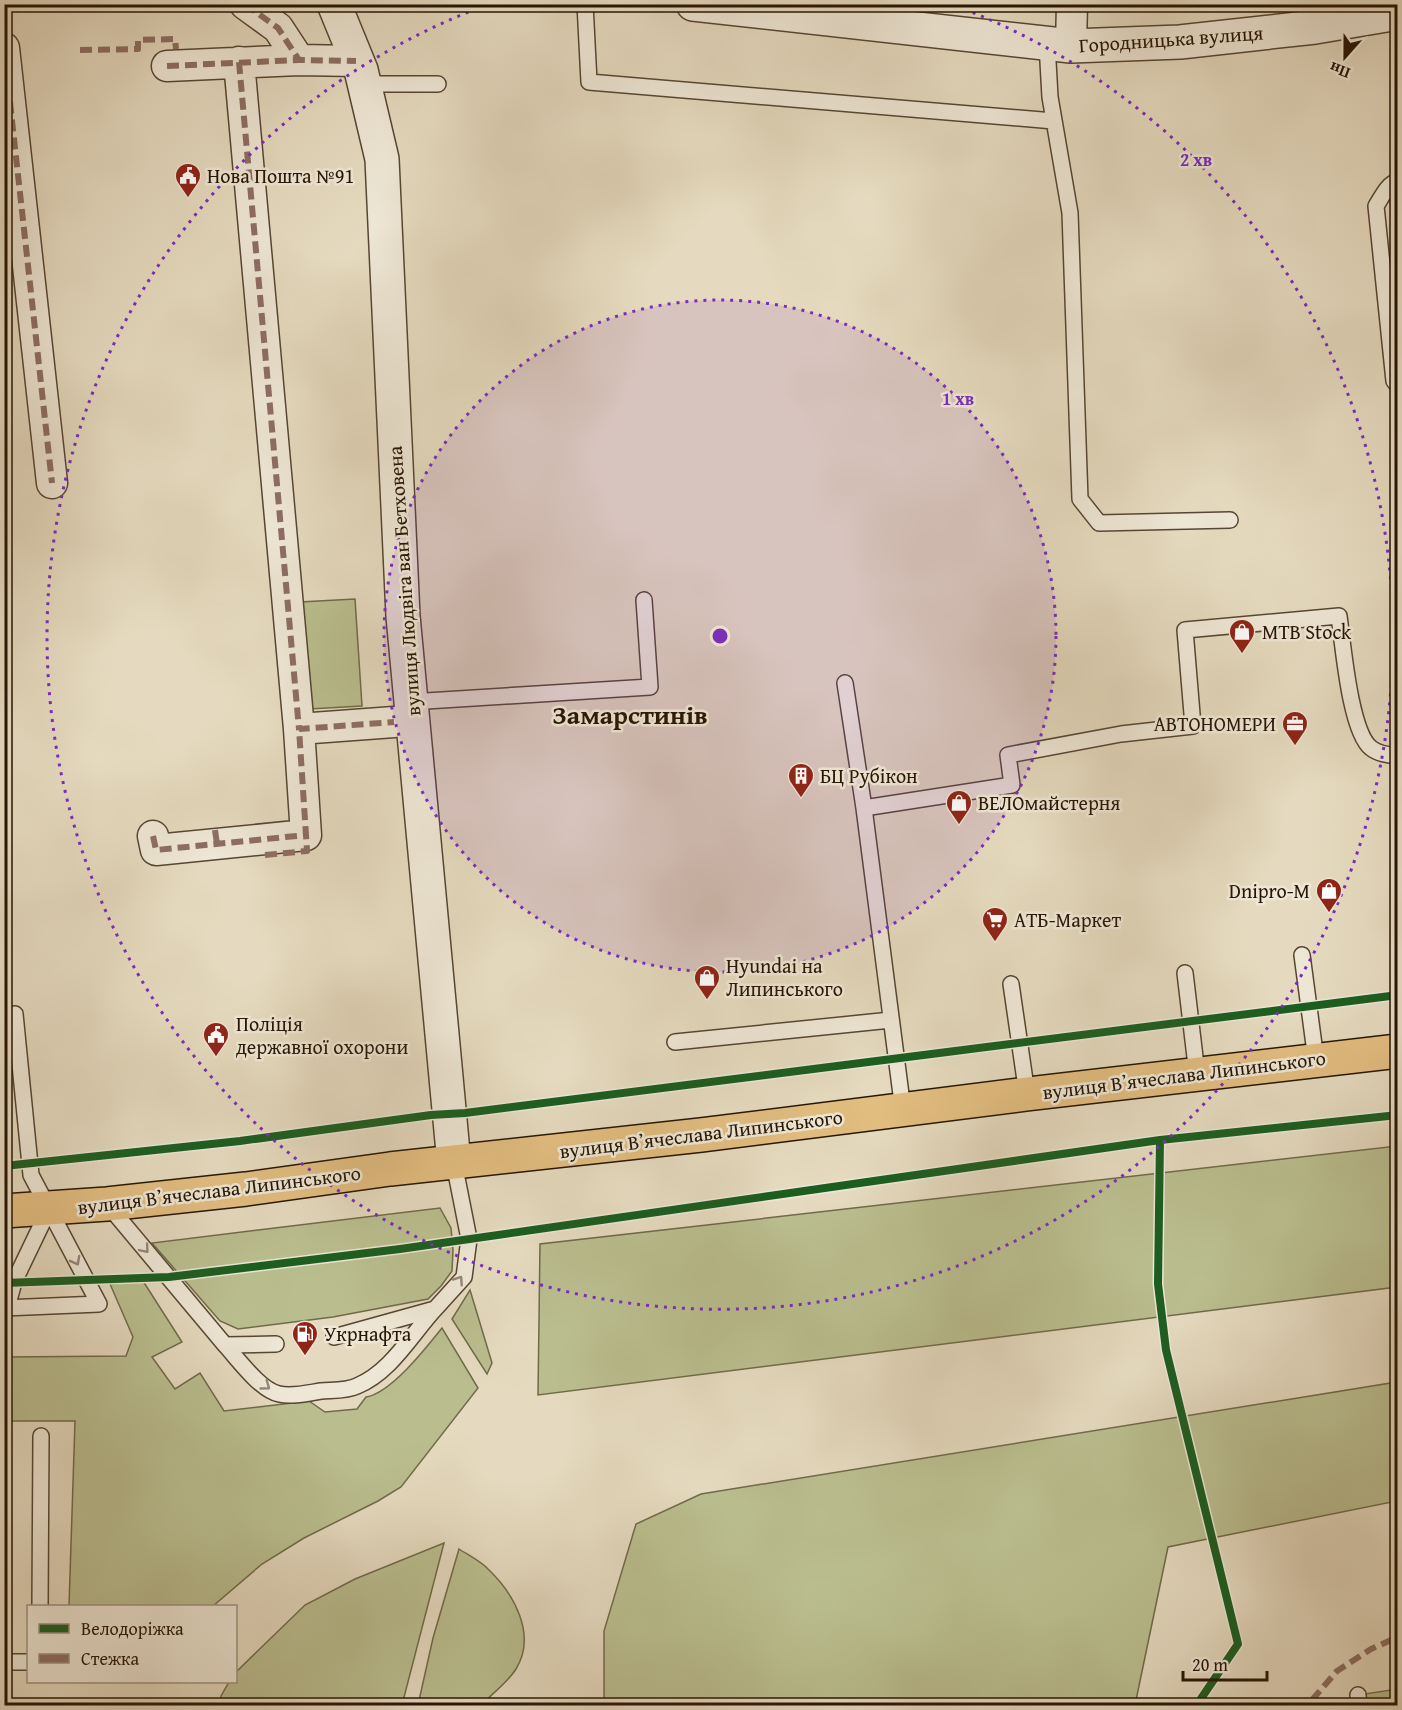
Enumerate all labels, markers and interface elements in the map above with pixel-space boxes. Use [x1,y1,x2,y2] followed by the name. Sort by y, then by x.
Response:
[1078,18,1264,59] street label: Городницька вулиця
[1315,27,1375,87] north arrow
[1326,56,1354,86] text: Пн
[1180,146,1212,173] text: 2 хв
[173,161,203,199] public building icon: Нова Пошта №91
[207,161,354,190] place label: Нова Пошта №91
[942,385,974,412] text: 1 хв
[380,444,427,717] street label: вулиця Людвіга ван Бетховена
[1227,617,1257,655] shop icon: MTB Stock
[1262,617,1352,646] place label: MTB Stock
[710,626,730,646] centre of rings
[552,695,708,734] district label: Замарстинів
[1154,709,1276,738] place label: АВТОНОМЕРИ
[1280,709,1310,747] office icon: АВТОНОМЕРИ
[786,761,816,799] building icon: БЦ Рубікон
[820,761,918,790] place label: БЦ Рубікон
[944,788,974,826] shop icon: ВЕЛОмайстерня
[978,788,1120,817] place label: ВЕЛОмайстерня
[1229,876,1310,905] place label: Dnipro-M
[1314,876,1344,914] shop icon: Dnipro-M
[980,905,1010,943] supermarket icon: АТБ-Маркет
[1014,905,1121,934] place label: АТБ-Маркет
[726,951,843,1003] place label: Hyundai на Липинського
[692,963,722,1001] shop icon: Hyundai на Липинського
[236,1009,408,1061] place label: Поліція державної охорони
[201,1020,231,1058] public building icon: Поліція державної охорони
[1041,1043,1327,1106] street label: вулиця Вʼячеслава Липинського
[558,1102,844,1165] street label: вулиця Вʼячеслава Липинського
[76,1158,362,1221] street label: вулиця Вʼячеслава Липинського
[138,1242,149,1253] one-way arrow
[69,1254,80,1265] one-way arrow
[451,1276,462,1287] one-way arrow
[290,1319,320,1357] fuel station icon: Укрнафта
[324,1319,412,1348] place label: Укрнафта
[260,1379,271,1390] one-way arrow
[27,1605,237,1683] legend
[81,1615,184,1642] text: Велодоріжка
[1183,1644,1267,1682] scale bar
[81,1645,140,1672] text: Стежка
[1192,1651,1228,1678] text: 20 m

